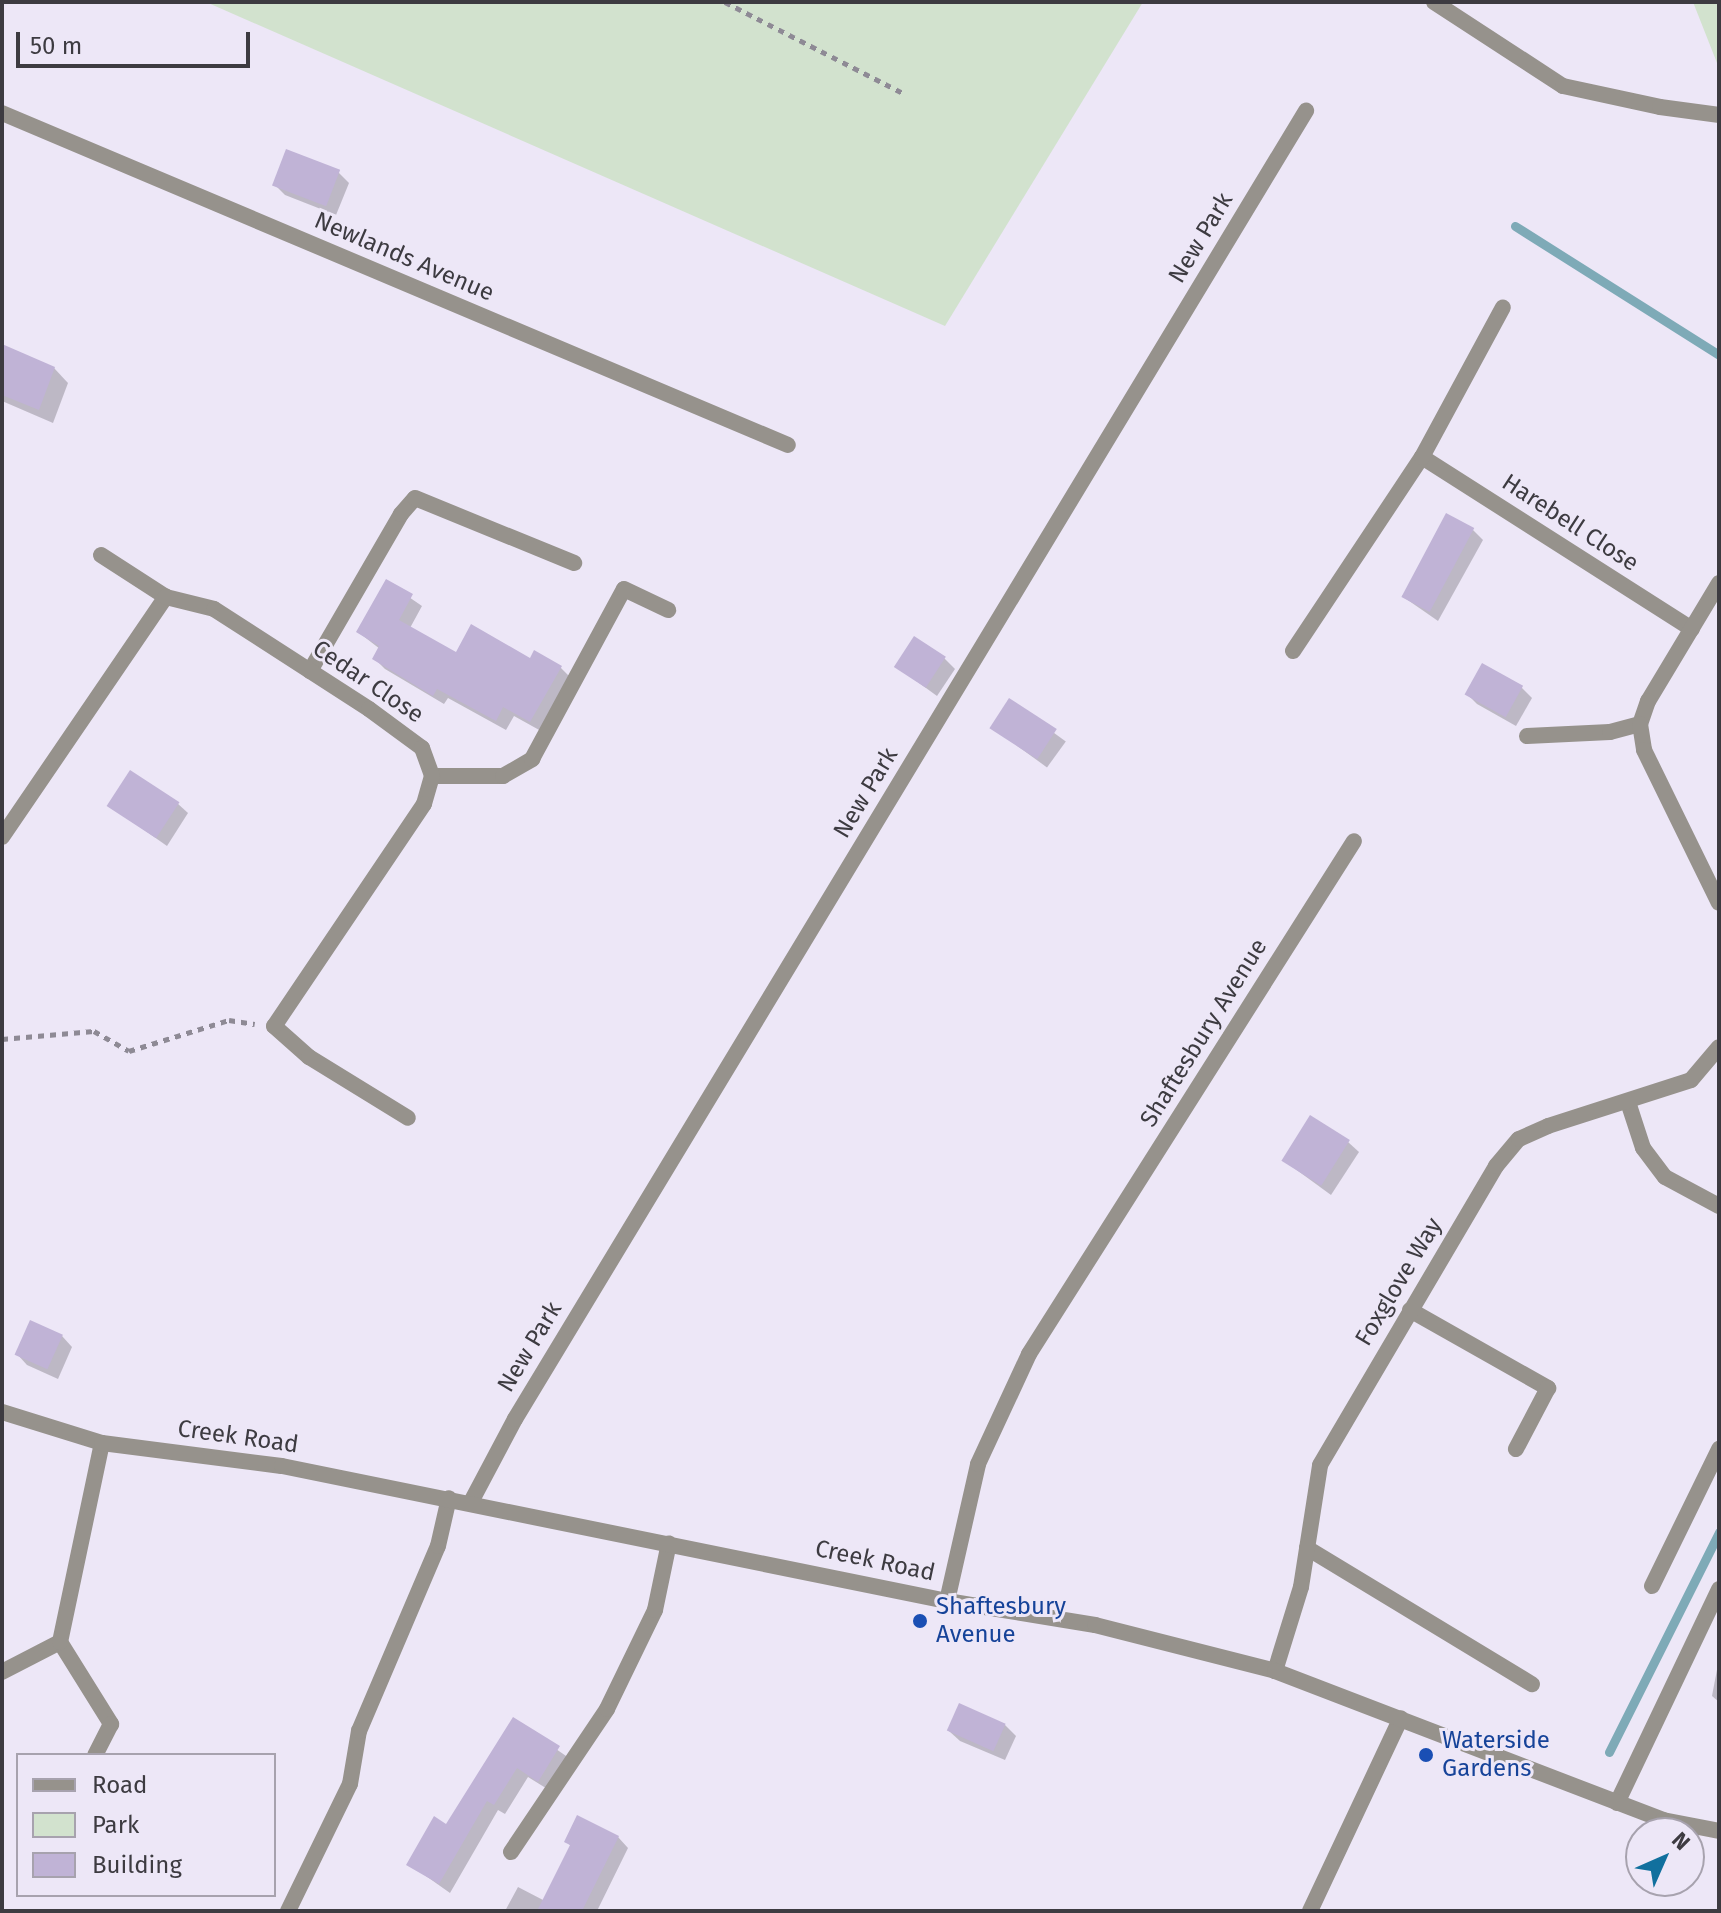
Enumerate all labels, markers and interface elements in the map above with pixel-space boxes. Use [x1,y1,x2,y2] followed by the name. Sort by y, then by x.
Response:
[20,16,254,66] scale bar
[30,32,82,60] text: 50 m
[1163,188,1239,288] street label: New Park
[310,206,498,308] street label: Newlands Avenue
[1496,468,1644,578] street label: Harebell Close
[307,634,429,730] street label: Cedar Close
[828,743,904,843] street label: New Park
[1135,934,1273,1132] street label: Shaftesbury Avenue
[1349,1213,1449,1351] street label: Foxglove Way
[492,1297,568,1397] street label: New Park
[176,1414,300,1460] street label: Creek Road
[812,1534,938,1588] street label: Creek Road
[936,1593,1066,1649] place label: Shaftesbury Avenue
[911,1612,929,1630] marker: Shaftesbury Avenue
[1442,1727,1550,1783] place label: Waterside Gardens
[1417,1746,1435,1764] marker: Waterside Gardens
[16,1753,276,1897] legend
[92,1771,147,1799] text: Road
[92,1811,139,1839] text: Park
[1625,1817,1705,1897] north arrow
[1666,1826,1696,1856] text: N
[92,1851,182,1879] text: Building

